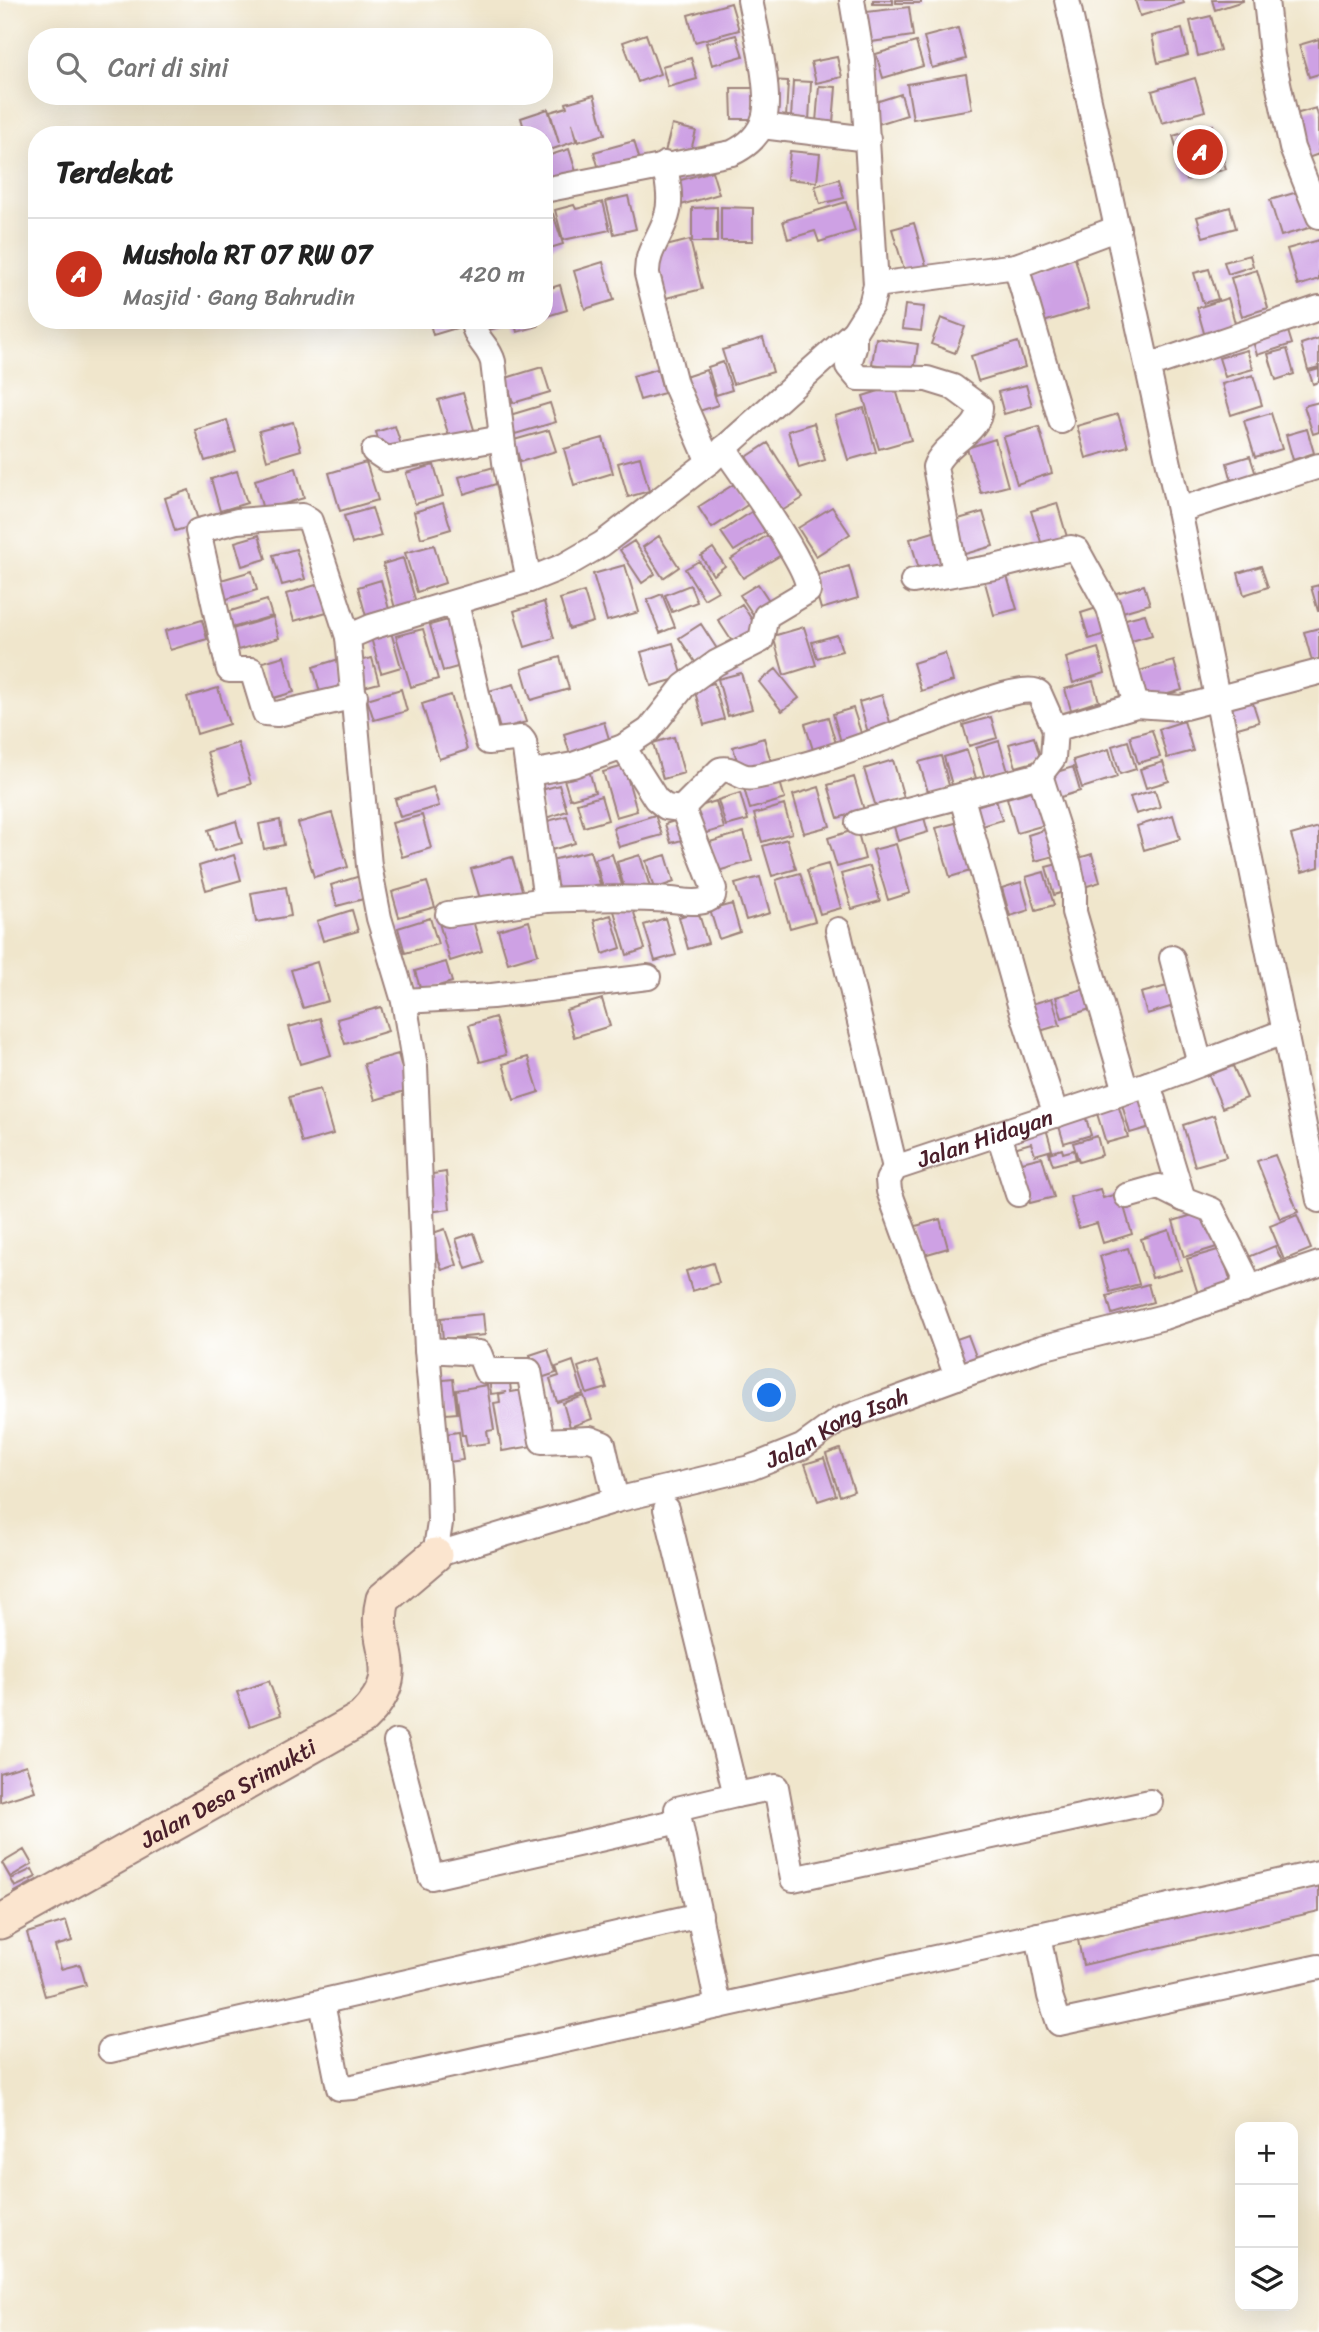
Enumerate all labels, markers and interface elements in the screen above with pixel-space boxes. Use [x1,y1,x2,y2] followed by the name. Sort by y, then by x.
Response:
[28,28,553,105] search box
[108,44,229,90] text: Cari di sini
[52,48,90,86] icon: search
[1177,126,1223,178] pin: A
[56,145,173,199] text: Terdekat
[123,231,372,277] text: Mushola RT 07 RW 07
[71,254,87,295] text: A
[459,254,525,295] text: 420 m
[123,277,355,318] text: Masjid · Gang Bahrudin
[911,1097,1059,1181] street label: Jalan Hidayan
[759,1376,915,1481] street label: Jalan Kong Isah
[752,1378,786,1412] your location
[132,1727,325,1861] street label: Jalan Desa Srimukti
[1235,2122,1298,2311] map controls
[1235,2122,1298,2185] button: +
[1235,2185,1298,2248] button: −
[1235,2248,1298,2311] button: layers

